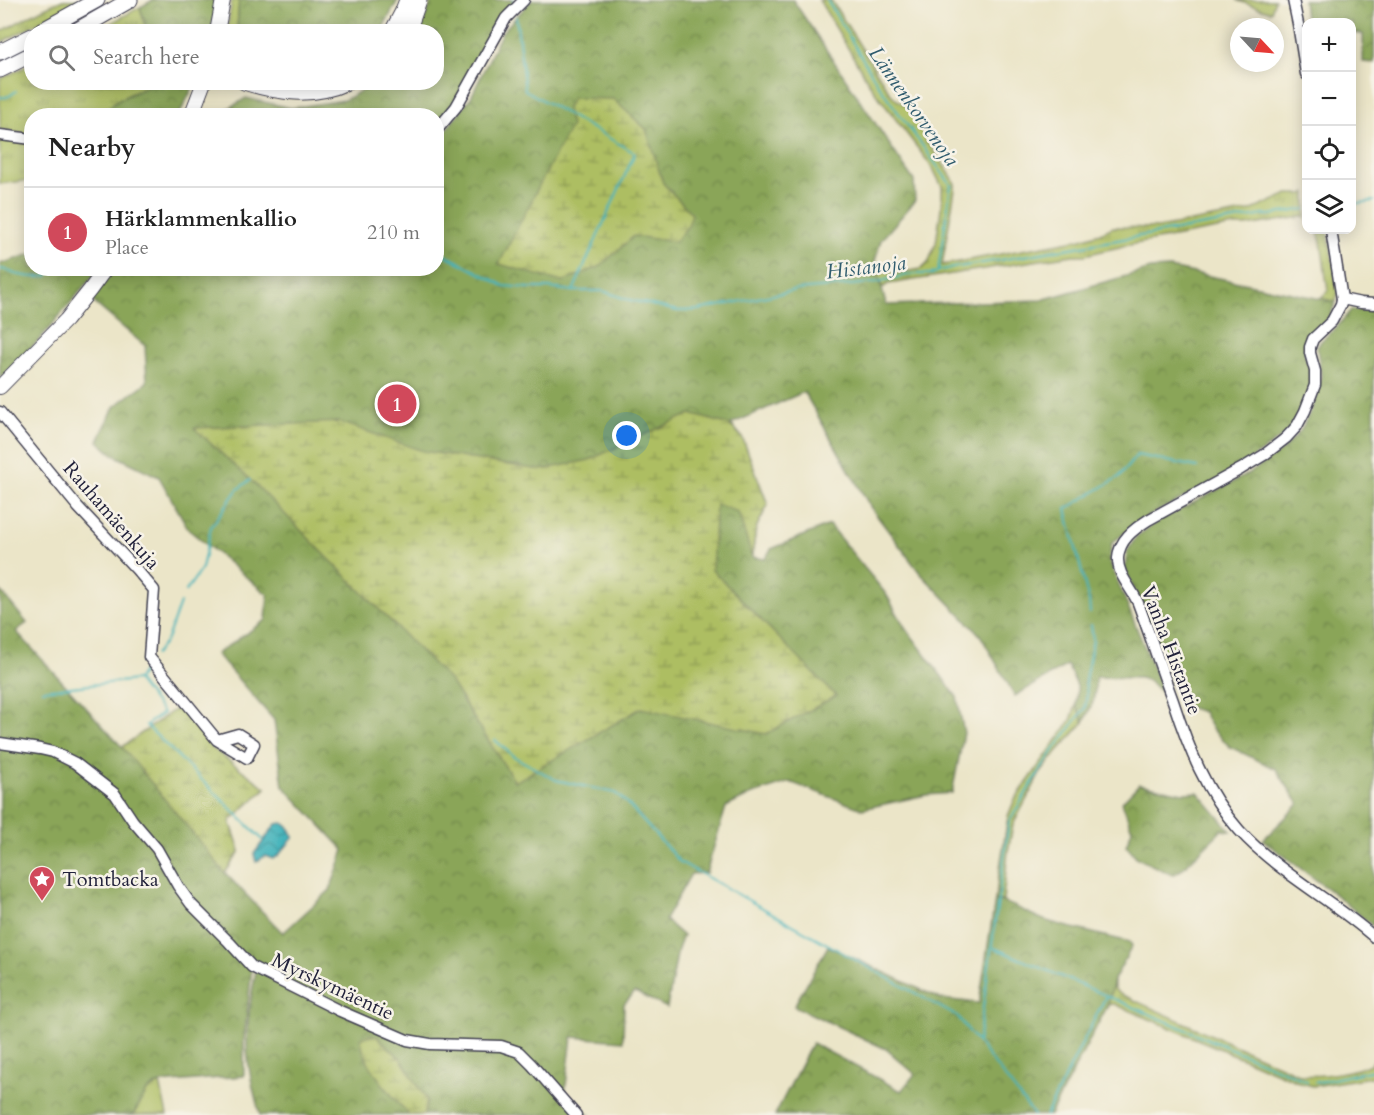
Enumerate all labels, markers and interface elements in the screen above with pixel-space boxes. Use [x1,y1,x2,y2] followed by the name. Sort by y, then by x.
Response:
[1230,18,1284,72] north arrow
[1302,18,1356,234] map controls
[1302,18,1356,72] button: +
[24,24,444,90] search box
[861,40,966,172] water label: Lännenkorvenoja
[45,41,78,74] icon: search
[93,42,200,72] text: Search here
[1302,72,1356,126] button: −
[1302,126,1356,180] button: locate
[48,130,136,165] text: Nearby
[1302,180,1356,234] button: layers
[105,204,297,234] text: Härklammenkallio
[62,219,73,246] text: 1
[367,219,420,246] text: 210 m
[105,234,149,261] text: Place
[824,248,908,287] water label: Histanoja
[378,382,416,426] pin: 1
[612,421,641,450] your location
[57,455,166,575] street label: Rauhamäenkuja
[1135,582,1209,719] street label: Vanha Histantie
[27,864,57,902] place icon: Tomtbacka
[62,866,159,893] place label: Tomtbacka
[267,946,398,1027] street label: Myrskymäentie

